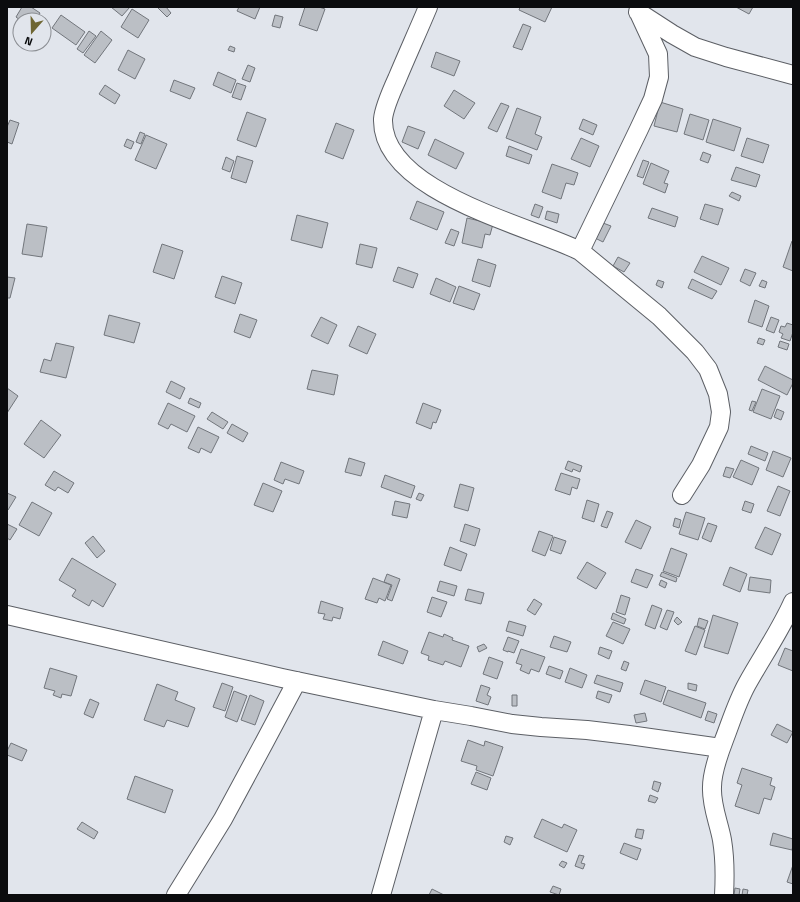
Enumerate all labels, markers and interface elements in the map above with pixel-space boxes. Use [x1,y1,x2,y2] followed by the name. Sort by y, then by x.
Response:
[12,12,52,52] north arrow
[22,33,35,50] text: N

